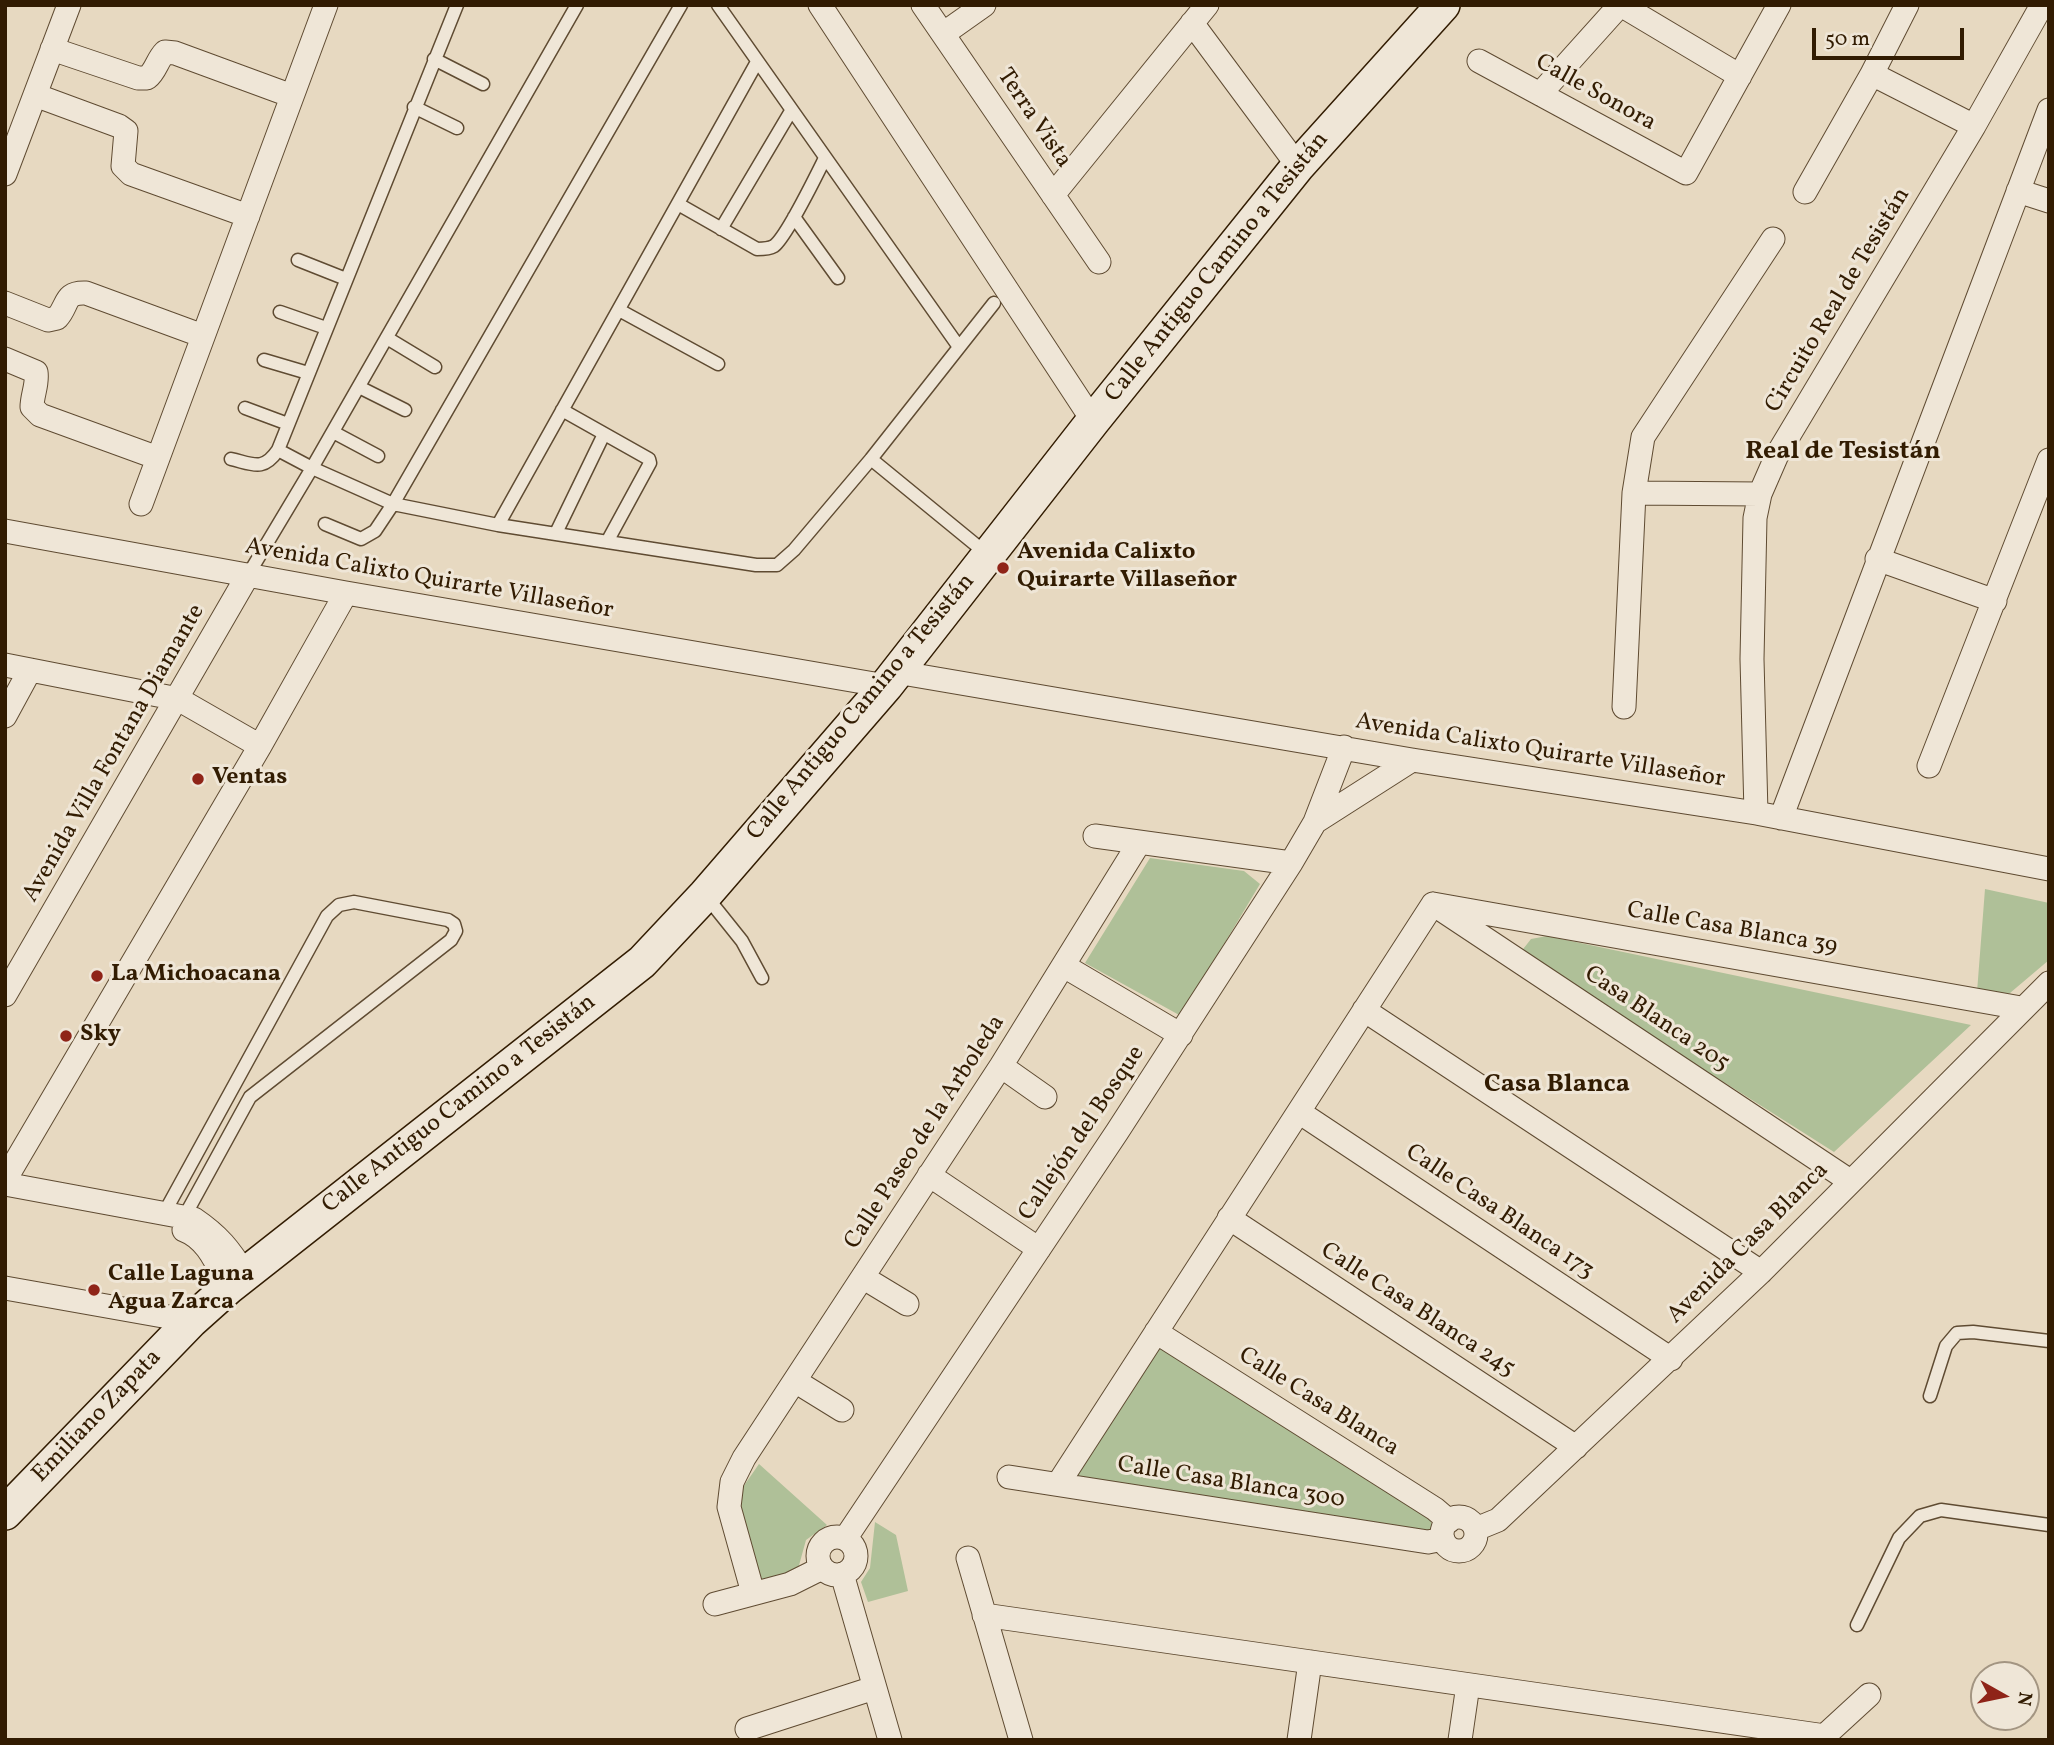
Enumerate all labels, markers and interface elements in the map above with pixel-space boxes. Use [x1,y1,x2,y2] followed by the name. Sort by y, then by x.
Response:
[1816,14,1968,58] scale bar
[1825,25,1870,54] text: 50 m
[1530,49,1660,139] street label: Calle Sonora
[989,64,1077,174] street label: Terra Vista
[1100,127,1336,409] street label: Calle Antiguo Camino a Tesistán
[1760,183,1918,419] street label: Circuito Real de Tesistán
[1745,437,1941,469] district label: Real de Tesistán
[242,533,616,627] street label: Avenida Calixto Quirarte Villaseñor
[1017,540,1237,596] place label: Avenida Calixto Quirarte Villaseñor
[995,560,1011,576] marker: Avenida Calixto Quirarte Villaseñor
[742,569,982,847] street label: Calle Antiguo Camino a Tesistán
[18,600,212,908] street label: Avenida Villa Fontana Diamante
[1353,709,1727,795] street label: Avenida Calixto Quirarte Villaseñor
[212,765,287,793] place label: Ventas
[190,771,206,787] marker: Ventas
[1625,897,1839,963] street label: Calle Casa Blanca 39
[1578,961,1734,1079] street label: Casa Blanca 205
[111,962,281,990] place label: La Michoacana
[89,968,105,984] marker: La Michoacana
[317,989,603,1221] street label: Calle Antiguo Camino a Tesistán
[839,1010,1013,1256] street label: Calle Paseo de la Arboleda
[80,1022,121,1050] place label: Sky
[58,1028,74,1044] marker: Sky
[1014,1041,1152,1227] street label: Callejón del Bosque
[1484,1070,1630,1102] district label: Casa Blanca
[1399,1139,1599,1287] street label: Calle Casa Blanca 173
[1662,1157,1836,1331] street label: Avenida Casa Blanca
[1314,1237,1520,1385] street label: Calle Casa Blanca 245
[108,1262,254,1318] place label: Calle Laguna Agua Zarca
[86,1282,102,1298] marker: Calle Laguna Agua Zarca
[1232,1342,1404,1464] street label: Calle Casa Blanca
[27,1344,169,1490] street label: Emiliano Zapata
[1115,1452,1347,1516] street label: Calle Casa Blanca 300
[1970,1661,2040,1731] north arrow
[2010,1690,2038,1708] text: N

